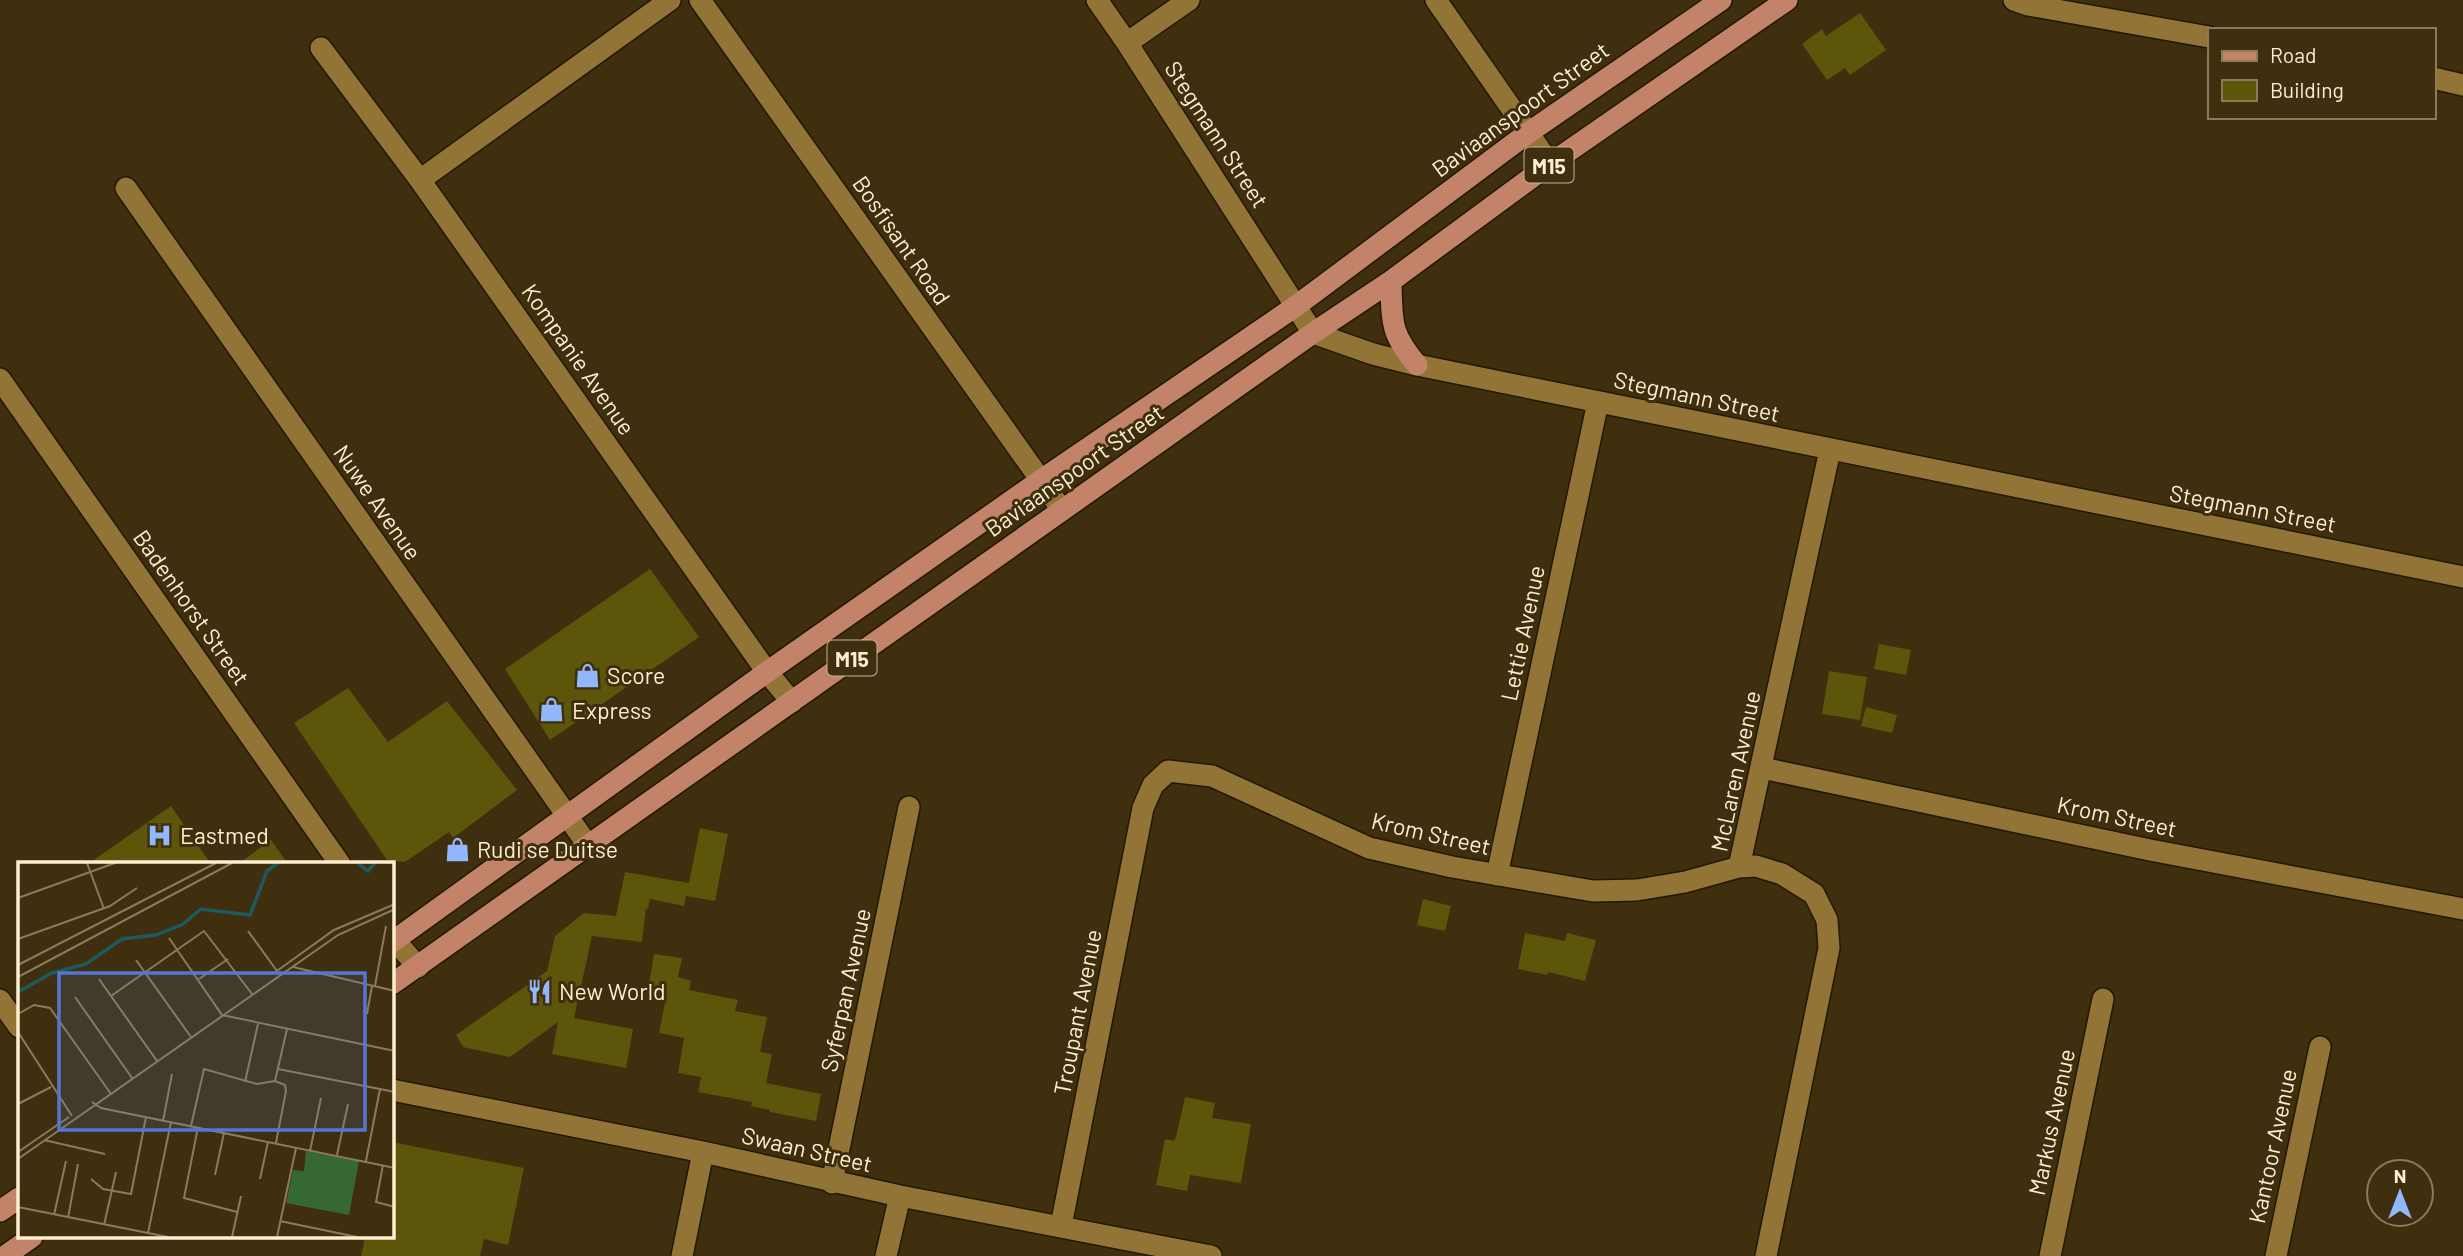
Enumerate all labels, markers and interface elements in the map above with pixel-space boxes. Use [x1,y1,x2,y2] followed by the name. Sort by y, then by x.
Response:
[2208,28,2435,119] legend
[1426,35,1614,183] street label: Baviaanspoort Street
[2270,42,2316,67] text: Road
[1159,56,1275,212] street label: Stegmann Street
[2270,77,2344,102] text: Building
[1524,148,1574,182] road number: M15
[847,170,957,310] street label: Bosfisant Road
[517,278,641,440] street label: Kompanie Avenue
[1611,365,1783,427] street label: Stegmann Street
[979,398,1169,542] street label: Baviaanspoort Street
[328,439,428,565] street label: Nuwe Avenue
[2167,478,2339,538] street label: Stegmann Street
[128,524,256,690] street label: Badenhorst Street
[1494,563,1550,703] street label: Lettie Avenue
[828,640,876,676] road number: M15
[573,661,601,689] shop icon: Score
[607,661,665,689] place label: Score
[1704,688,1766,854] street label: McLaren Avenue
[538,696,566,724] shop icon: Express
[572,696,652,724] place label: Express
[2055,790,2179,842] street label: Krom Street
[1369,806,1493,860] street label: Krom Street
[146,821,174,849] hospital icon: Eastmed
[180,821,269,849] place label: Eastmed
[443,835,471,863] shop icon: Rudi se Duitse
[477,835,618,863] place label: Rudi se Duitse
[18,862,394,1238] inset map
[814,906,876,1074] street label: Syferpan Avenue
[1047,927,1107,1097] street label: Troupant Avenue
[525,977,553,1005] restaurant icon: New World
[559,977,666,1005] place label: New World
[2022,1046,2080,1198] street label: Markus Avenue
[2242,1066,2302,1226] street label: Kantoor Avenue
[739,1120,875,1178] street label: Swaan Street
[2365,1158,2435,1228] north arrow
[2394,1164,2406,1187] text: N

